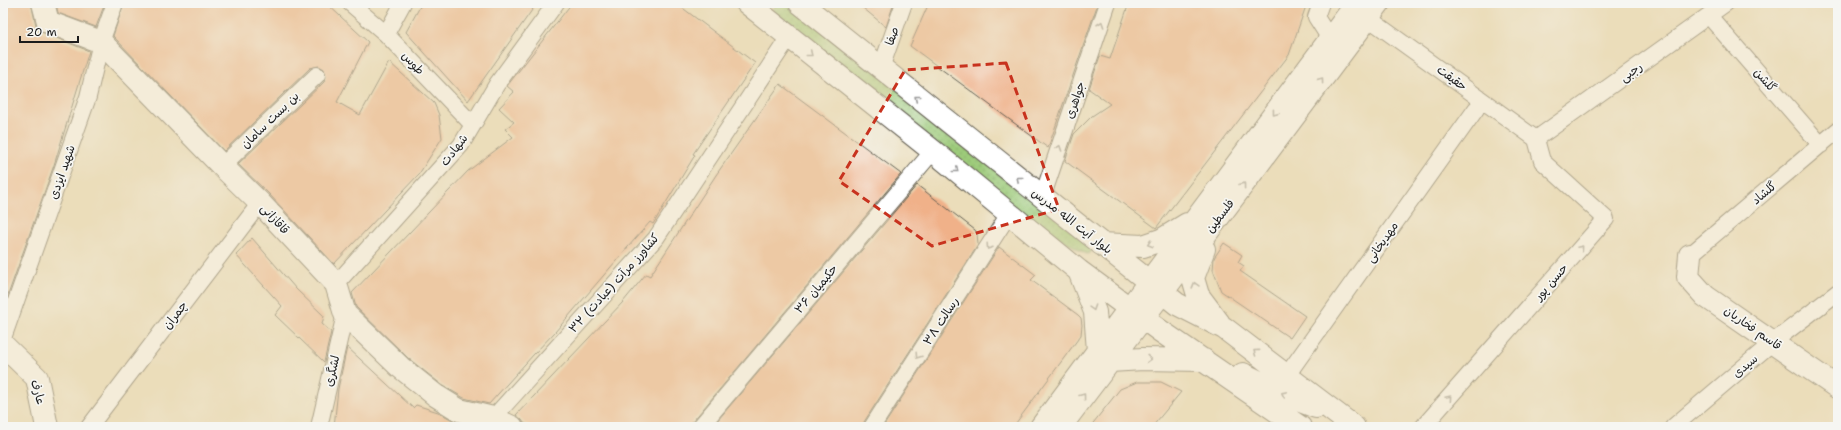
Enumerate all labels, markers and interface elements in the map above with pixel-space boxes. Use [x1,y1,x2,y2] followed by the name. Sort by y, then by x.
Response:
[20,18,78,44] scale bar
[1096,21,1105,28] one-way arrow
[26,24,57,40] text: 20 m
[881,25,903,47] street label: صفا
[398,48,428,78] street label: طوس
[805,49,813,56] one-way arrow
[1617,59,1645,85] street label: رجبی
[1434,62,1470,94] street label: حقیقت
[1750,65,1780,95] street label: گلشن
[1316,78,1323,85] one-way arrow
[1061,79,1089,121] street label: جواهری
[237,88,303,152] street label: بن بست سامان
[915,95,922,102] one-way arrow
[1272,109,1280,116] one-way arrow
[437,131,471,169] street label: شهادت
[45,143,79,201] street label: شهید ایزدی
[1054,144,1063,151] one-way arrow
[951,165,958,172] one-way arrow
[1016,177,1023,184] one-way arrow
[1748,178,1780,208] street label: گلشاد
[1238,182,1245,189] one-way arrow
[1028,184,1116,258] street label: بلوار آیت الله مدرس
[1202,196,1238,236] street label: فلسطین
[257,200,293,238] street label: قاقازانی
[1362,218,1402,266] street label: مهدیخانی
[565,230,663,336] street label: ۳۲ کشاورز مرآت (عبادت)
[1146,239,1153,247] one-way arrow
[986,243,993,250] one-way arrow
[1577,245,1584,253] one-way arrow
[1530,260,1571,304] street label: حسن پور
[791,261,841,317] street label: ۳۶ حکیمیان
[1191,281,1200,288] one-way arrow
[919,294,963,348] street label: ۳۸ رسالت
[159,298,191,332] street label: چمران
[1720,302,1785,355] street label: قاسم فخاریان
[1088,304,1097,311] one-way arrow
[1254,350,1261,357] one-way arrow
[1729,351,1761,381] street label: سیدی
[915,352,923,359] one-way arrow
[321,354,343,388] street label: لشگری
[1146,355,1152,363] one-way arrow
[27,378,49,406] street label: عارف
[1281,391,1288,399] one-way arrow
[1078,393,1085,400] one-way arrow
[1444,395,1452,403] one-way arrow

